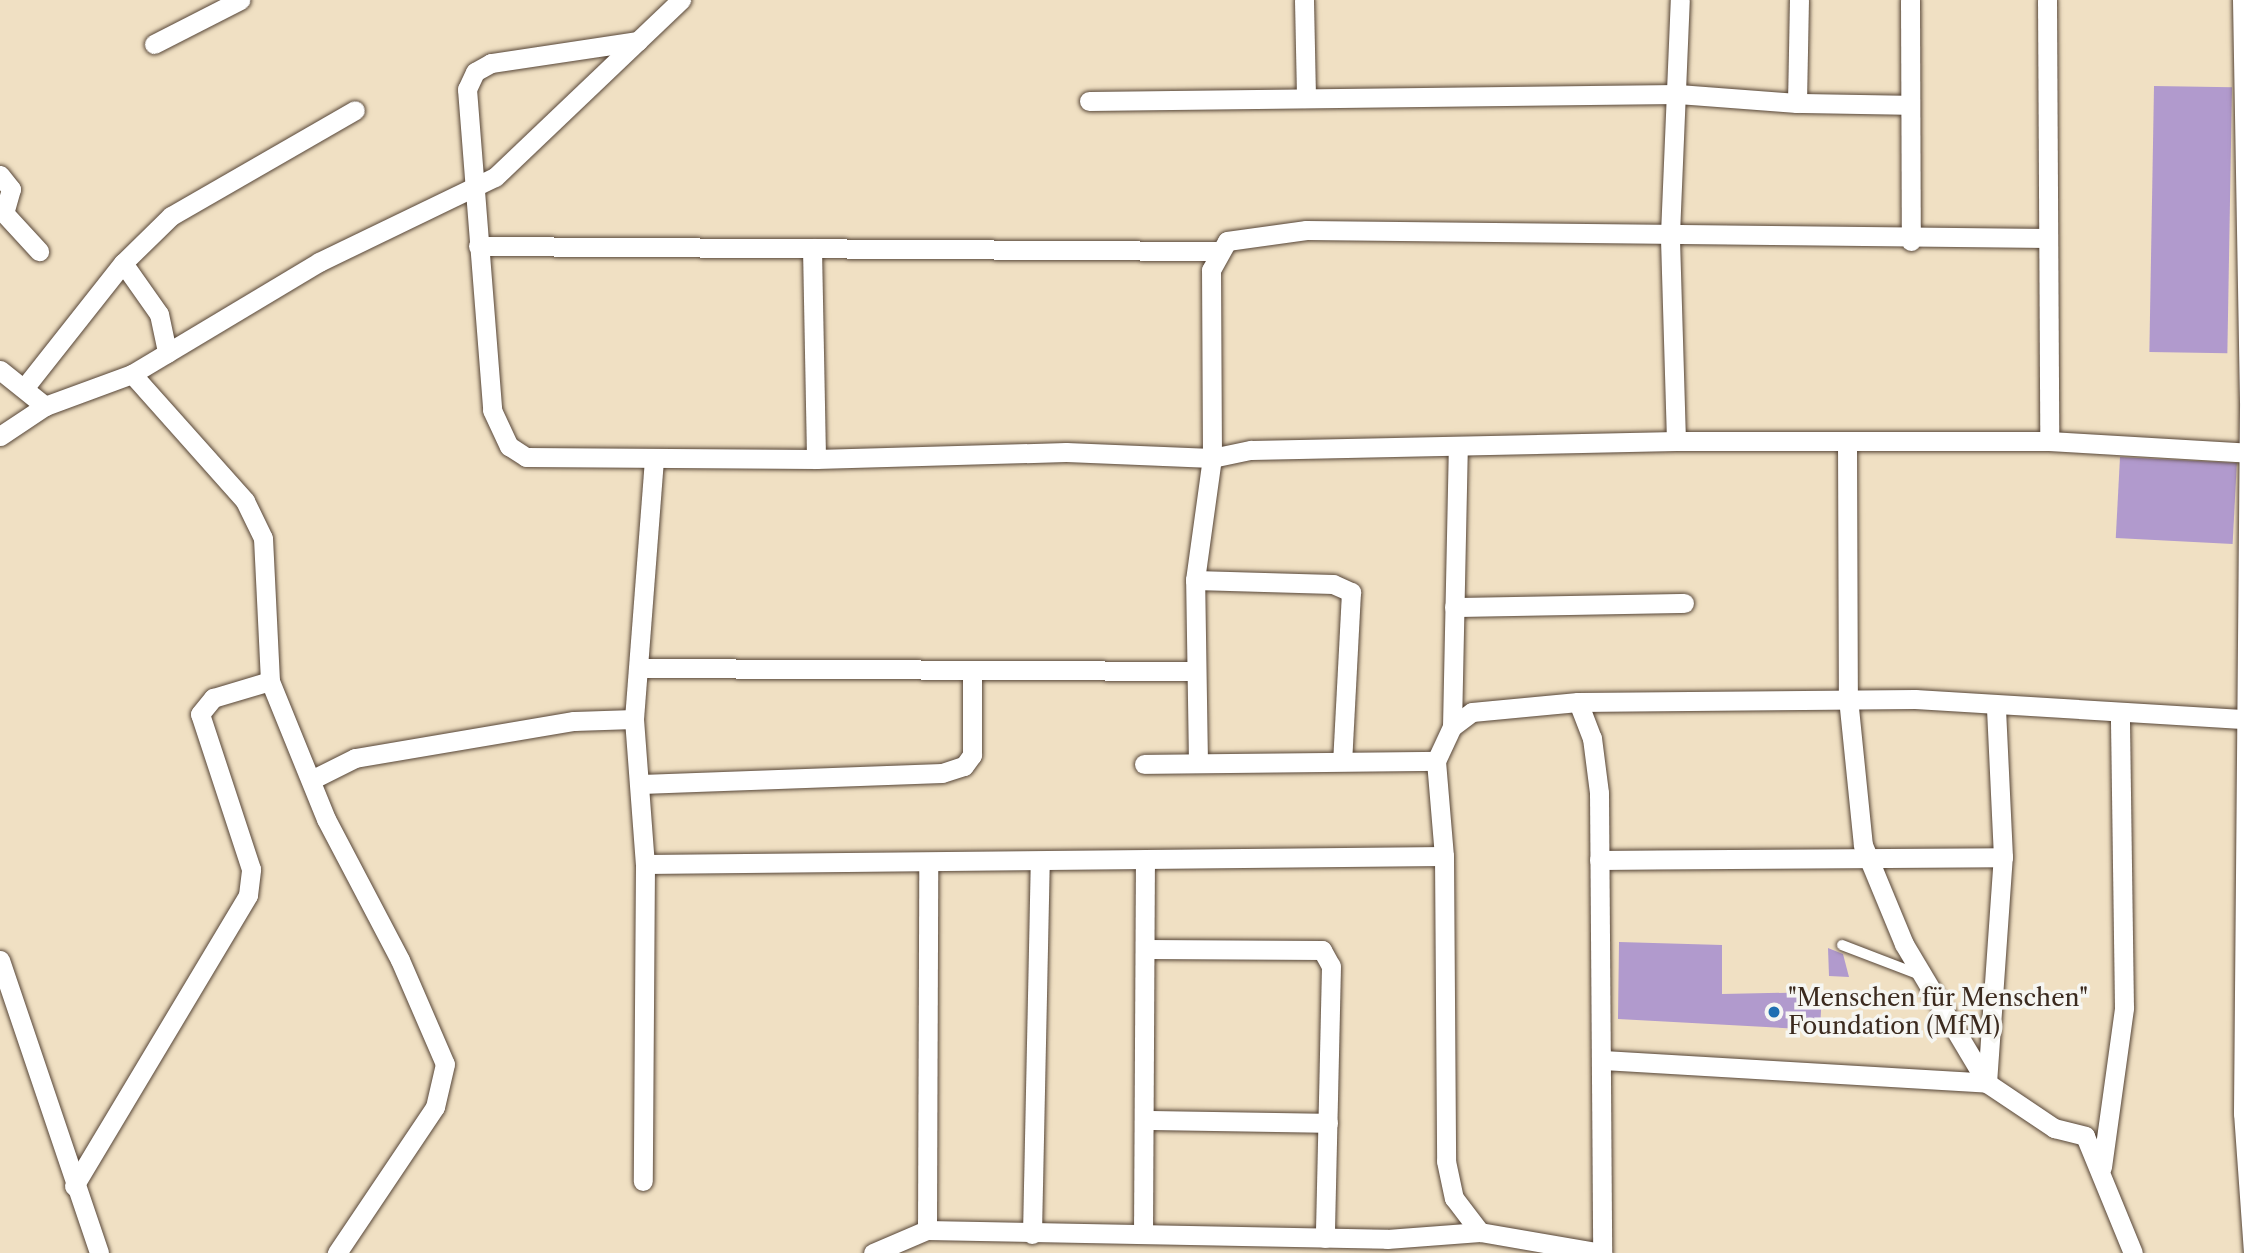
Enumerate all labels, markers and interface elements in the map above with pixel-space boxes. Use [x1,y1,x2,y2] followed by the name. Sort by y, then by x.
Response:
[1788,984,2089,1040] place label: "Menschen für Menschen" Foundation (MfM)
[1766,1004,1782,1020] marker: "Menschen für Menschen" Foundation (MfM)

